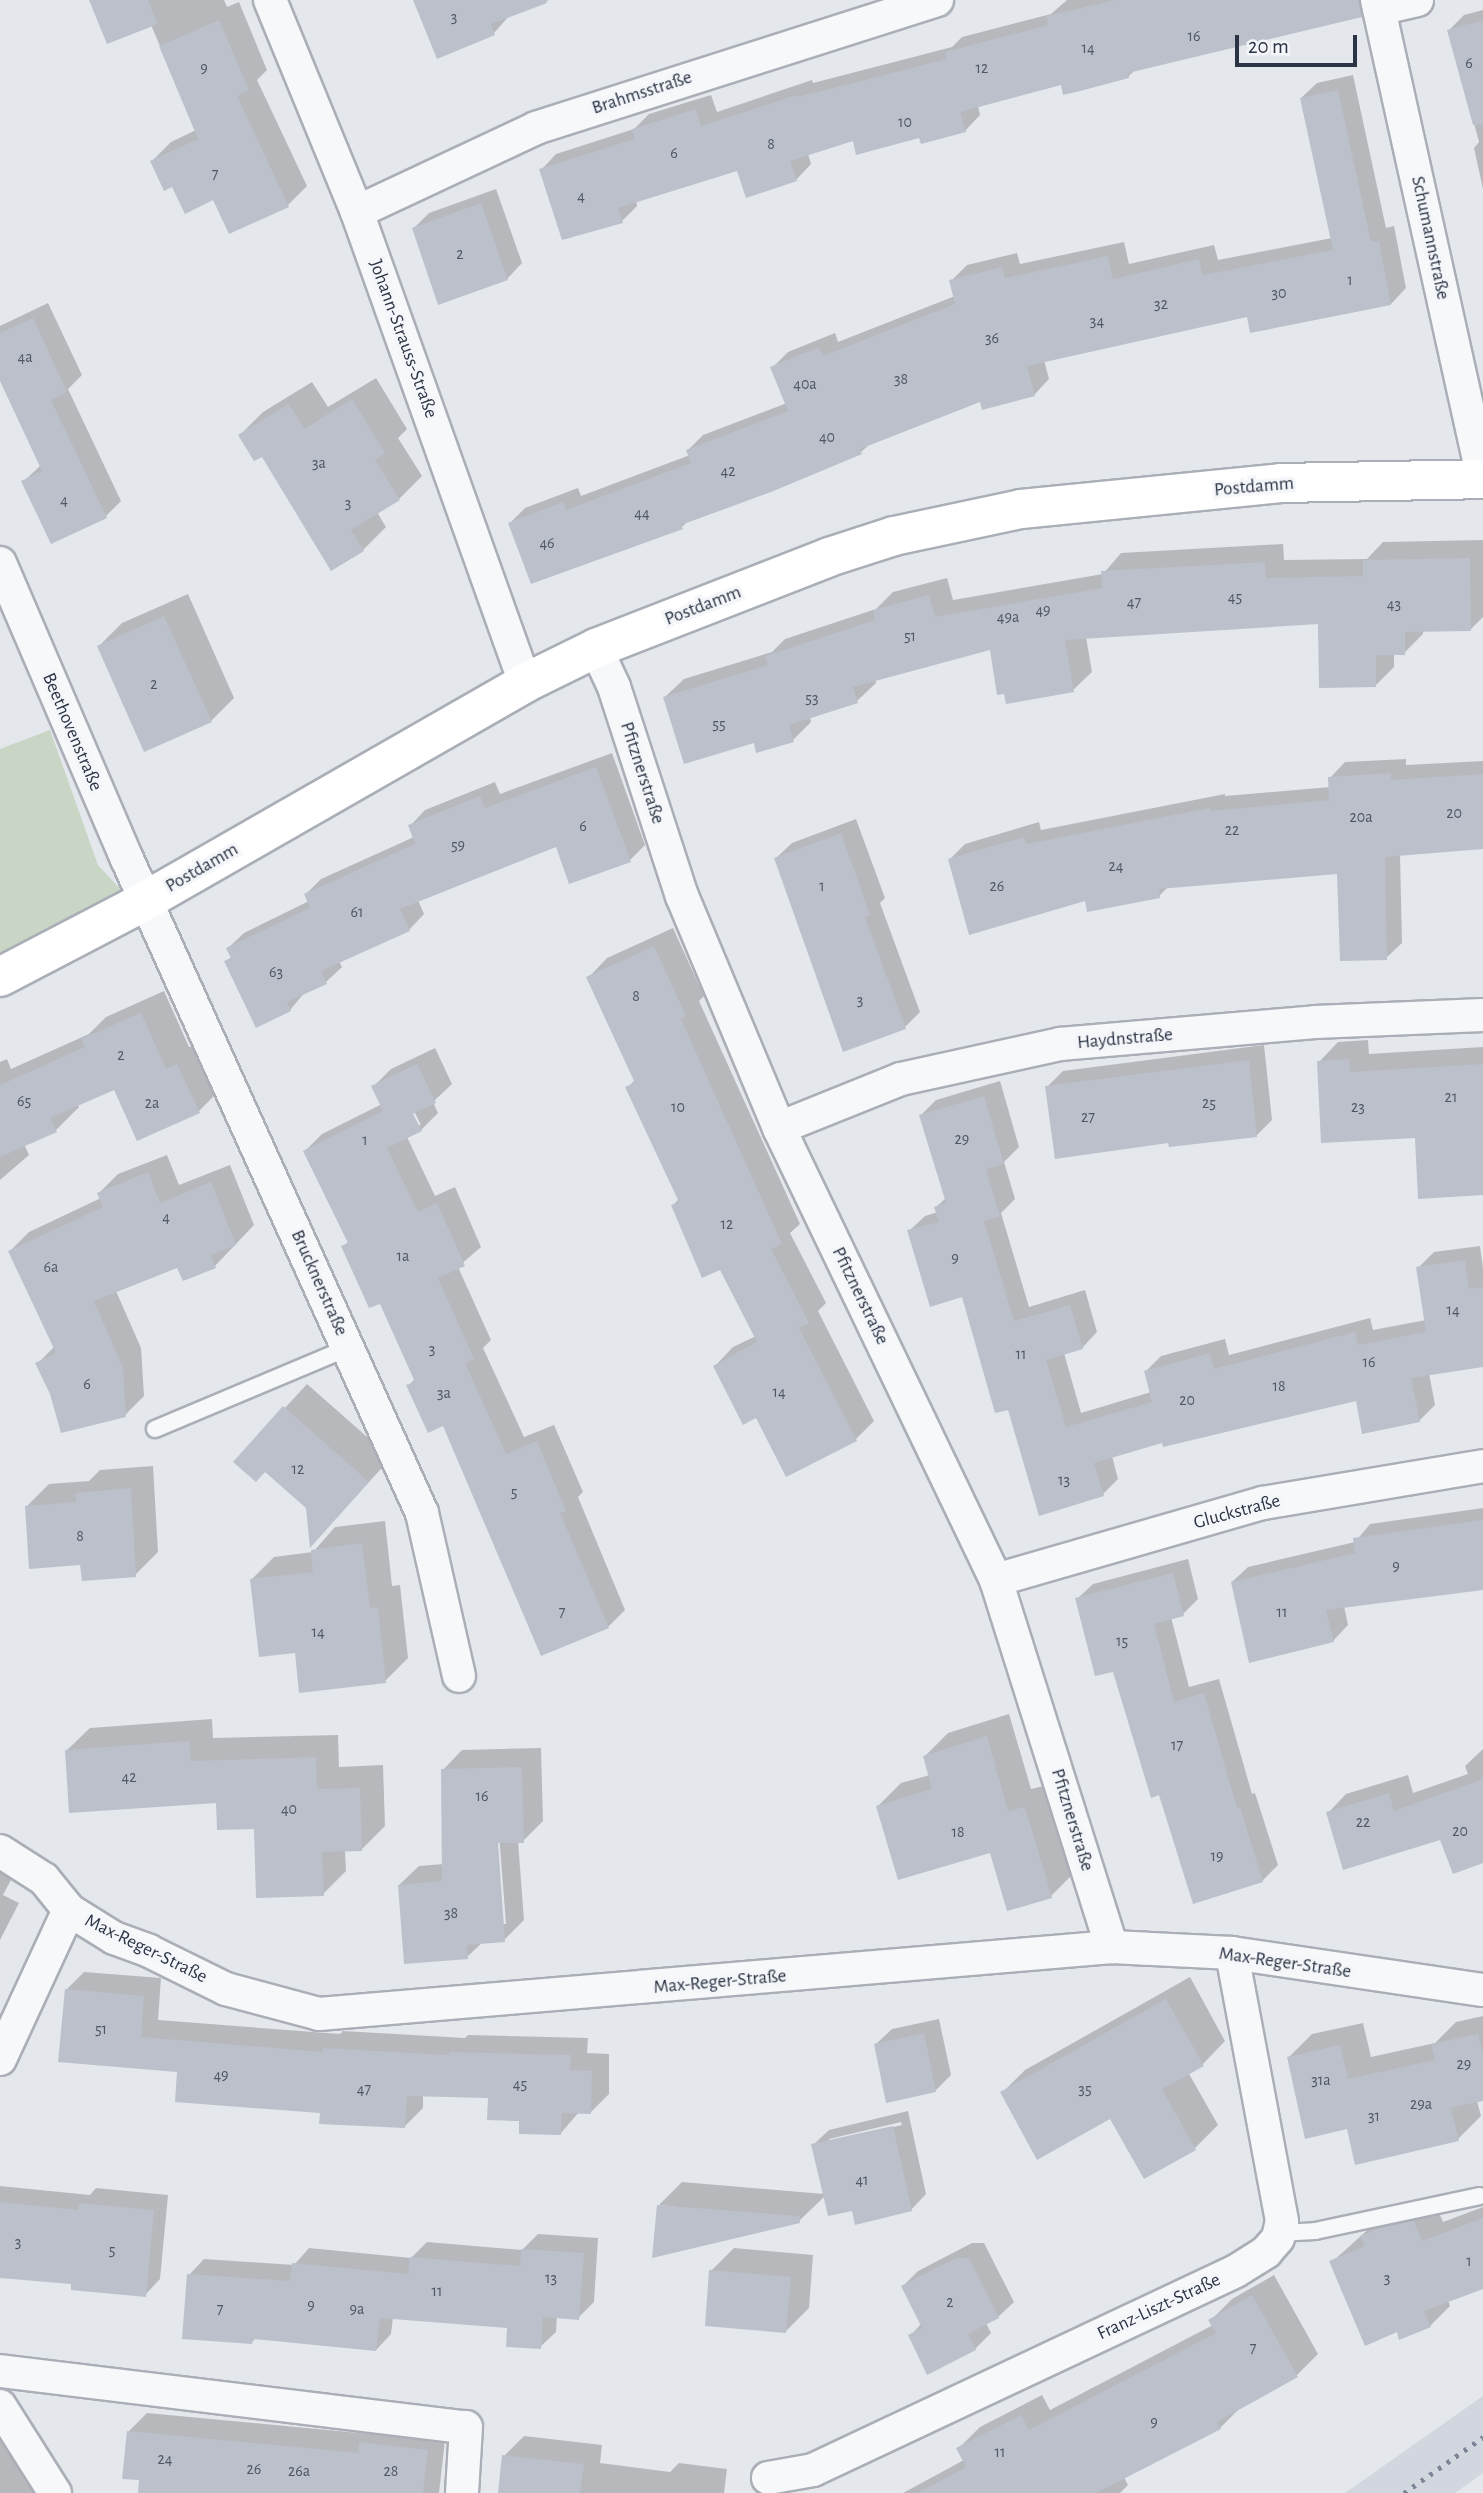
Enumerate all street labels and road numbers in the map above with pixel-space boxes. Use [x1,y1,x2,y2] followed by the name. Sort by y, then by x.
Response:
[589,66,695,120] street label: Brahmsstraße
[1406,174,1454,302] street label: Schumannstraße
[364,257,442,421] street label: Johann-Strauss-Straße
[1213,472,1295,502] street label: Postdamm
[662,581,744,631] street label: Postdamm
[37,670,107,794] street label: Beethovenstraße
[615,719,669,827] street label: Pfitznerstraße
[162,838,242,898] street label: Postdamm
[1076,1023,1174,1055] street label: Haydnstraße
[285,1226,353,1340] street label: Brucknerstraße
[826,1243,894,1349] street label: Pfitznerstraße
[1191,1490,1283,1534] street label: Gluckstraße
[1046,1766,1098,1874] street label: Pfitznerstraße
[81,1910,211,1988] street label: Max-Reger-Straße
[1217,1942,1353,1984] street label: Max-Reger-Straße
[653,1965,787,1999] street label: Max-Reger-Straße
[1094,2269,1224,2345] street label: Franz-Liszt-Straße

